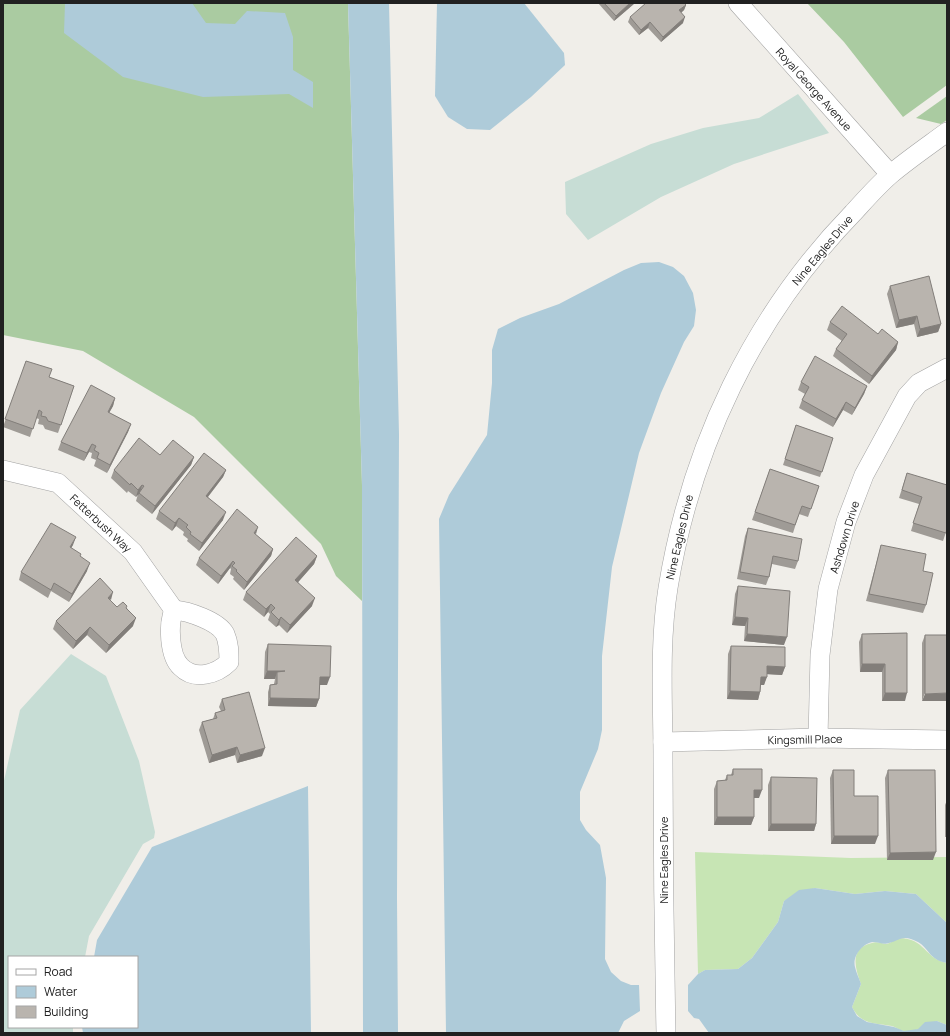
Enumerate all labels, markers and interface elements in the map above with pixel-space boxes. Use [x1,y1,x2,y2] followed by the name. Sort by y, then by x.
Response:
[773,44,856,134] street label: Royal George Avenue
[788,211,856,288] street label: Nine Eagles Drive
[67,490,135,556] street label: Fetterbush Way
[662,492,696,581] street label: Nine Eagles Drive
[826,498,862,575] street label: Ashdown Drive
[767,731,843,747] street label: Kingsmill Place
[656,816,671,903] street label: Nine Eagles Drive
[8,956,138,1028] legend
[44,963,72,980] text: Road
[44,983,78,1000] text: Water
[44,1003,88,1020] text: Building

